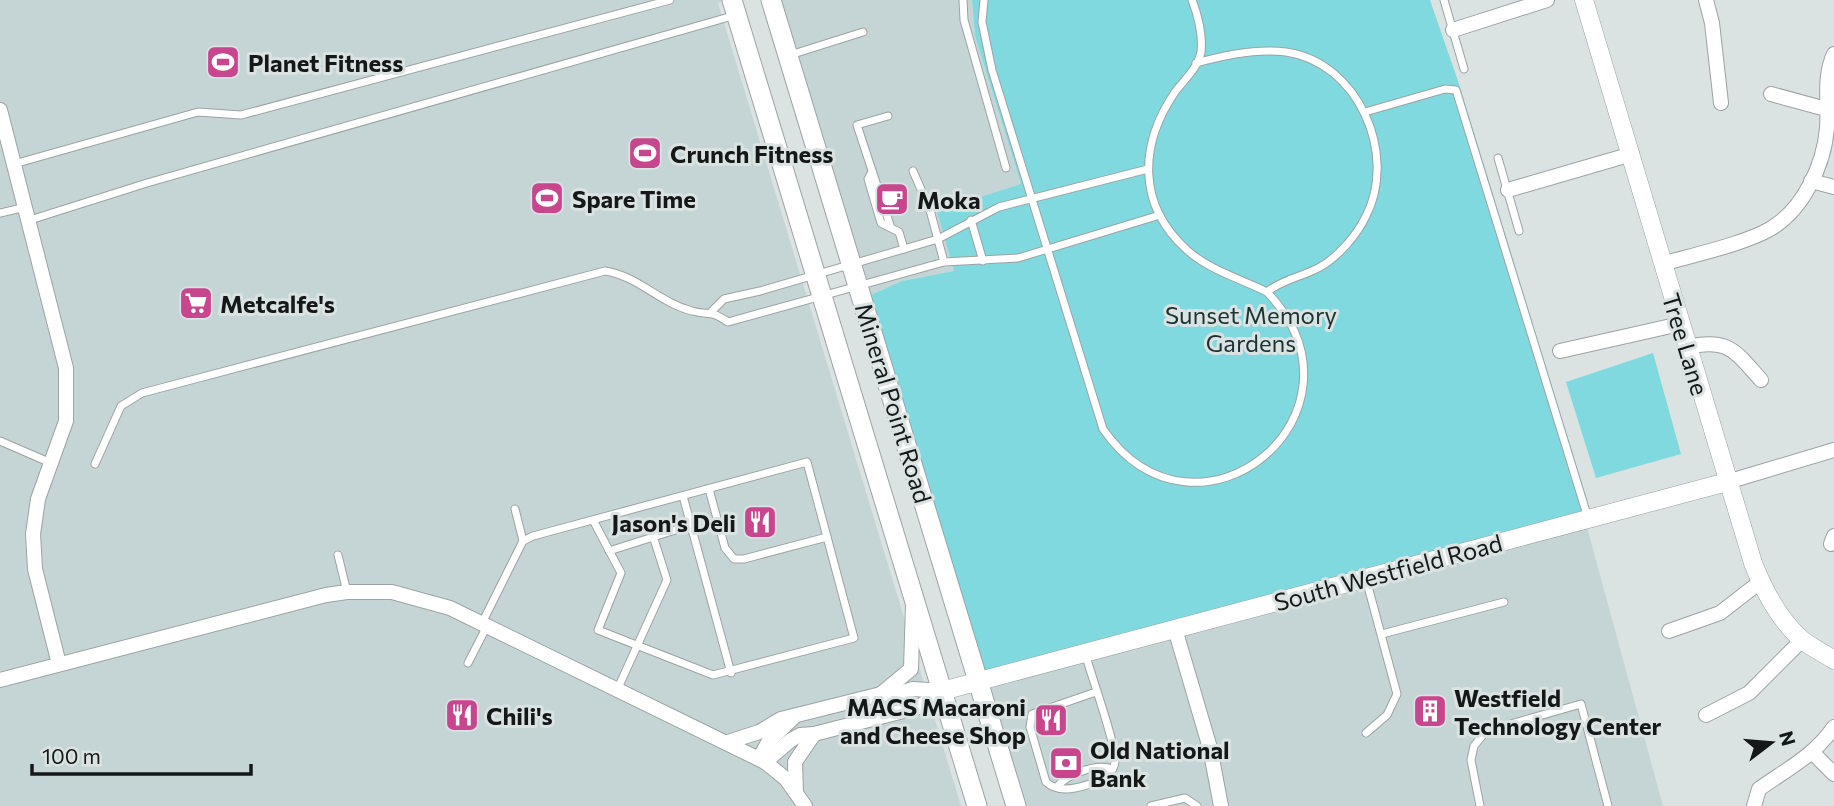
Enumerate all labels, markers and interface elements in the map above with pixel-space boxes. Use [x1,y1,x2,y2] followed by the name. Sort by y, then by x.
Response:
[204,43,242,81] sports icon: Planet Fitness
[248,48,403,77] place label: Planet Fitness
[626,134,664,172] sports icon: Crunch Fitness
[670,139,833,168] place label: Crunch Fitness
[528,179,566,217] sports icon: Spare Time
[873,180,911,218] cafe icon: Moka
[572,184,696,213] place label: Spare Time
[917,185,981,214] place label: Moka
[177,284,215,322] supermarket icon: Metcalfe's
[220,289,335,318] place label: Metcalfe's
[1657,289,1715,399] street label: Tree Lane
[850,300,938,506] street label: Mineral Point Road
[1165,300,1337,357] park label: Sunset Memory Gardens
[741,503,779,541] restaurant icon: Jason's Deli
[612,508,736,537] place label: Jason's Deli
[1271,528,1505,616] street label: South Westfield Road
[1454,683,1662,740] place label: Westfield Technology Center
[840,692,1026,749] place label: MACS Macaroni and Cheese Shop
[1411,692,1449,730] building icon: Westfield Technology Center
[443,696,481,734] restaurant icon: Chili's
[486,701,553,730] place label: Chili's
[1032,701,1070,739] restaurant icon: MACS Macaroni and Cheese Shop
[1736,708,1806,778] north arrow
[1775,728,1801,748] text: N
[32,732,250,776] scale bar
[1090,735,1230,792] place label: Old National Bank
[42,743,101,768] text: 100 m
[1047,744,1085,782] bank icon: Old National Bank

